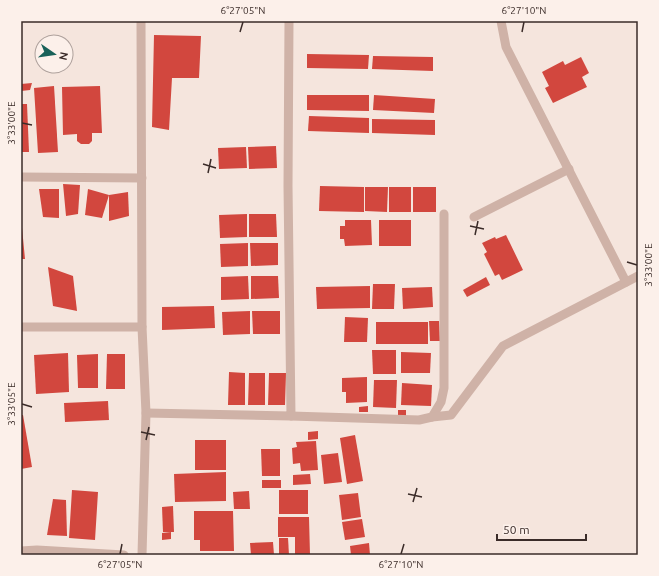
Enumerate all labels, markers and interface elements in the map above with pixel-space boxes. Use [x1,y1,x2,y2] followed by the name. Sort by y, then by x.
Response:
[221,5,265,16] text: 6°27'05"N
[502,5,546,16] text: 6°27'10"N
[34,34,74,74] north arrow
[57,51,71,62] text: N
[6,101,17,145] text: 3°33'00"E
[643,243,654,287] text: 3°33'00"E
[6,382,17,426] text: 3°33'05"E
[497,516,586,542] scale bar
[503,523,530,536] text: 50 m
[98,559,142,570] text: 6°27'05"N
[379,559,423,570] text: 6°27'10"N

